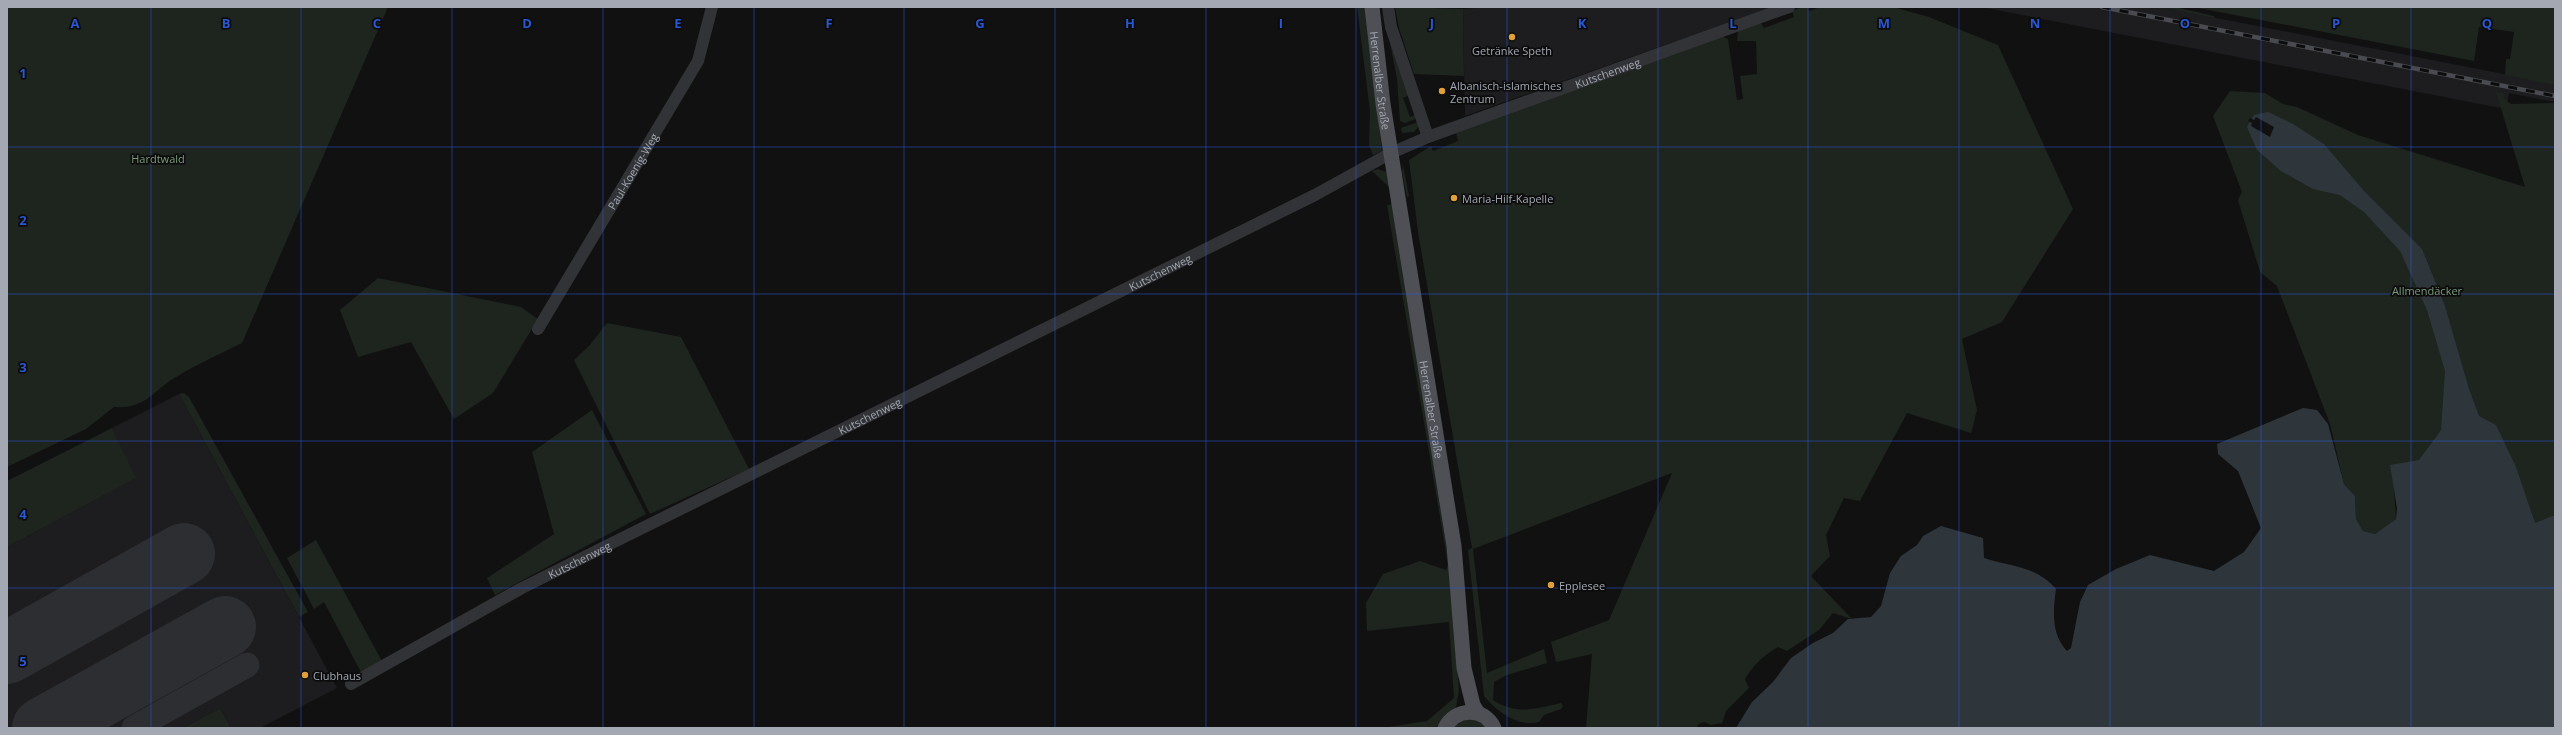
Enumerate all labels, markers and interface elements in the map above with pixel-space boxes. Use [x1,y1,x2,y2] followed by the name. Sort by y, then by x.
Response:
[71,14,80,32] text: A
[222,14,231,32] text: B
[373,14,381,32] text: C
[522,14,532,32] text: D
[674,14,682,32] text: E
[825,14,833,32] text: F
[975,14,985,32] text: G
[1125,14,1135,32] text: H
[1279,14,1283,32] text: I
[1429,14,1434,32] text: J
[1578,14,1587,32] text: K
[1729,14,1737,32] text: L
[1878,14,1890,32] text: M
[2030,14,2040,32] text: N
[2180,14,2190,32] text: O
[2332,14,2340,32] text: P
[2482,14,2492,32] text: Q
[1367,30,1395,131] street label: Herrenalber Straße
[1507,32,1517,42] marker: Getränke Speth
[1472,43,1552,58] place label: Getränke Speth
[1573,54,1642,91] street label: Kutschenweg
[19,64,27,82] text: 1
[1450,78,1561,106] place label: Albanisch-islamisches Zentrum
[1437,86,1447,96] marker: Albanisch-islamisches Zentrum
[604,130,661,212] street label: Paul-Koenig-Weg
[131,151,185,166] park label: Hardtwald
[1462,191,1553,206] place label: Maria-Hilf-Kapelle
[1449,193,1459,203] marker: Maria-Hilf-Kapelle
[19,211,27,229] text: 2
[1126,250,1194,294] street label: Kutschenweg
[2392,283,2463,298] park label: Allmendäcker
[19,358,27,376] text: 3
[1417,359,1447,460] street label: Herrenalber Straße
[836,394,903,437] street label: Kutschenweg
[19,505,27,523] text: 4
[545,537,613,581] street label: Kutschenweg
[1559,578,1605,593] place label: Epplesee
[1546,580,1556,590] marker: Epplesee
[19,652,27,670] text: 5
[313,668,361,683] place label: Clubhaus
[300,670,310,680] marker: Clubhaus

